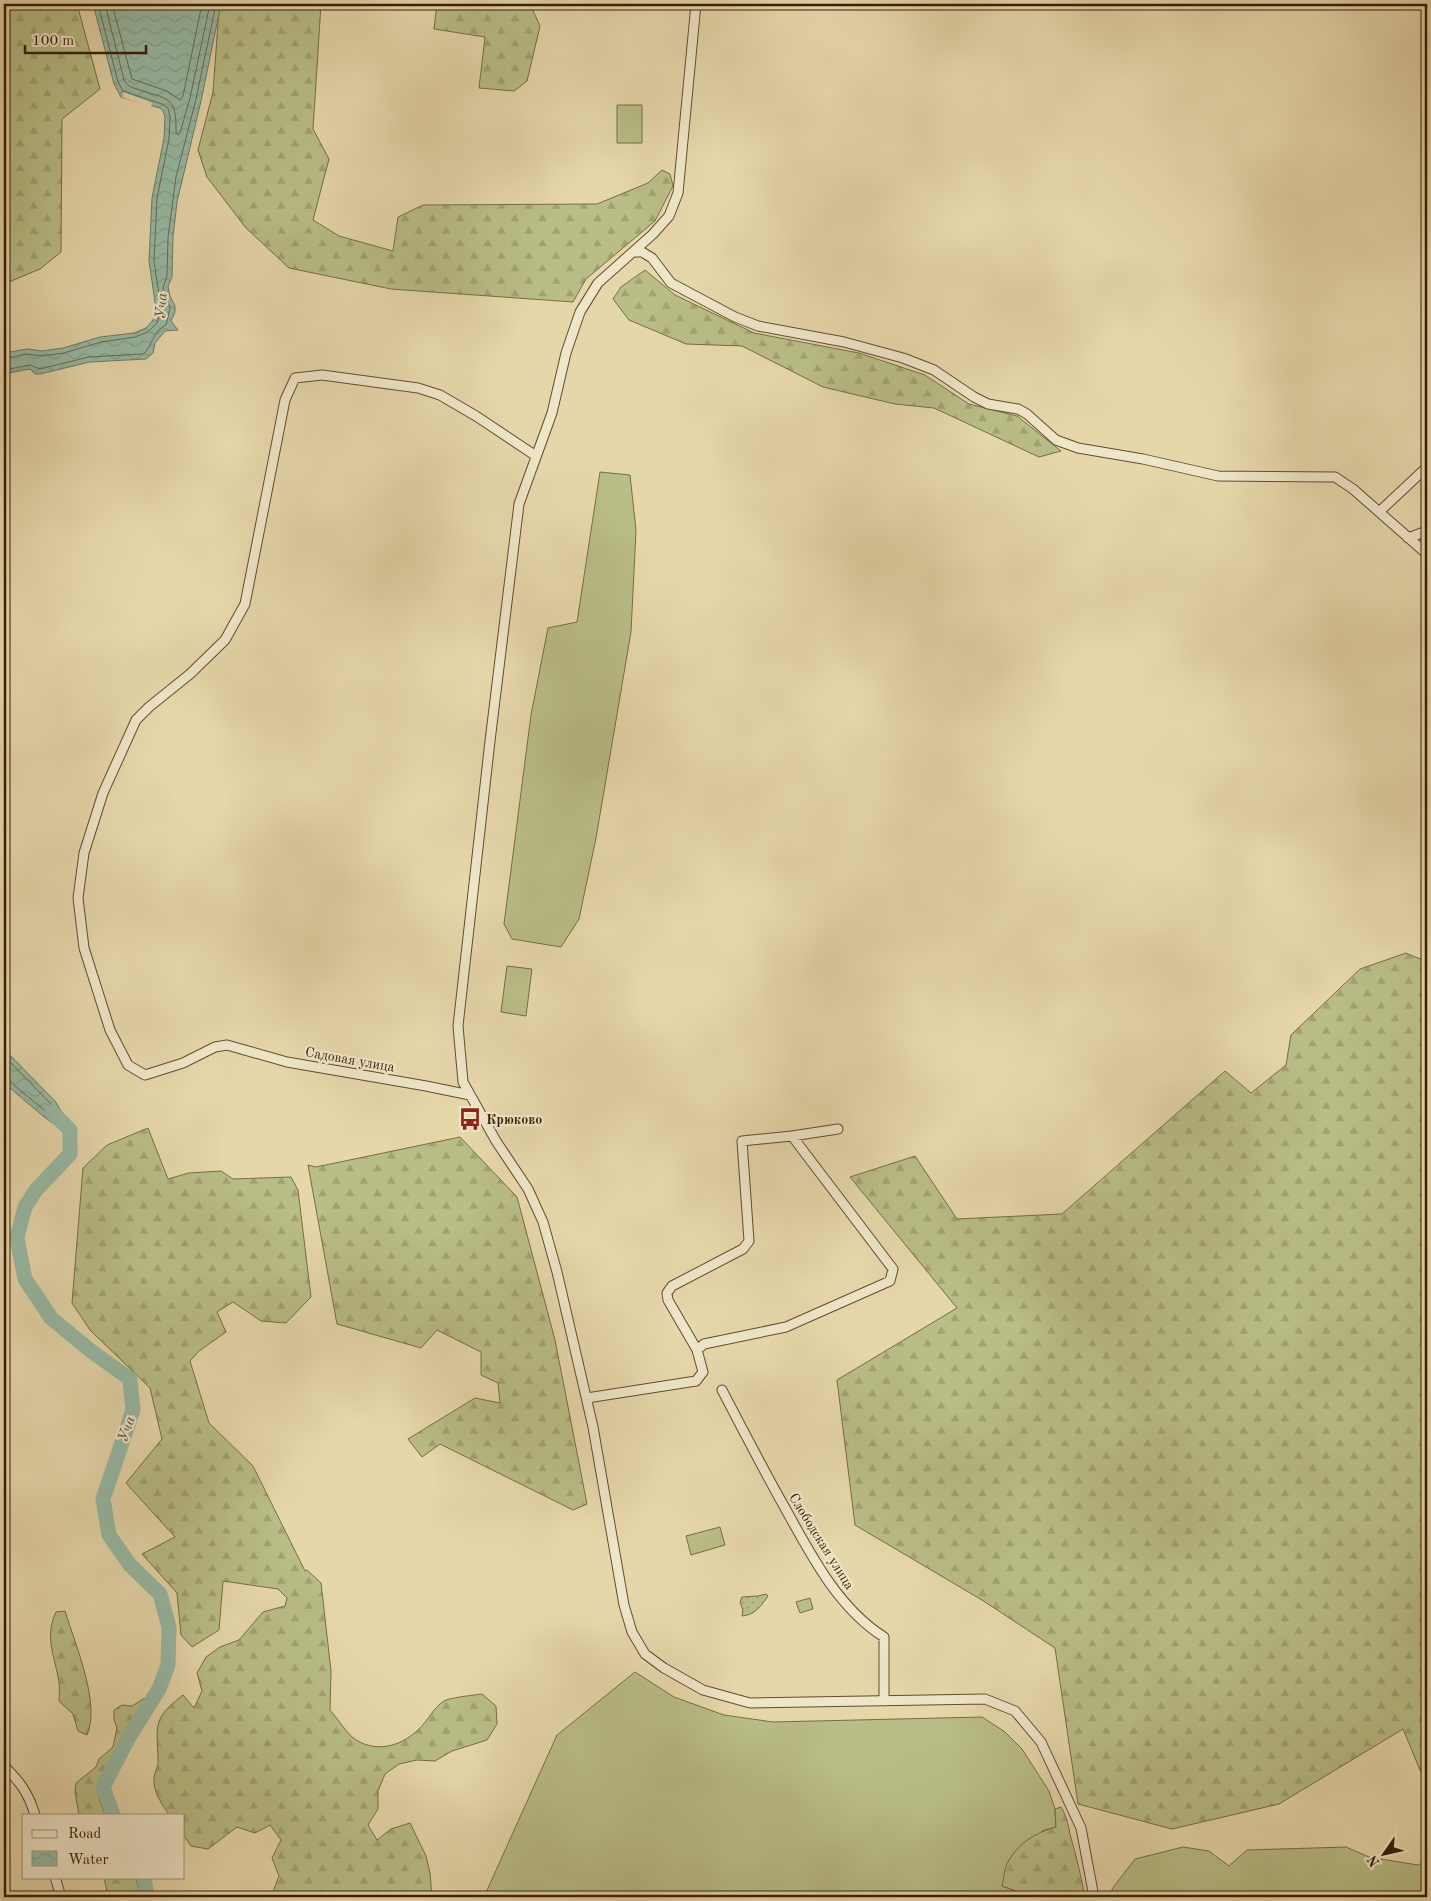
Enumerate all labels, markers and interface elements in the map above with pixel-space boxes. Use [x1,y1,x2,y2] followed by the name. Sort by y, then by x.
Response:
[25,22,146,54] scale bar
[32,34,74,49] text: 100 m
[154,292,171,320] water label: Уча
[304,1045,396,1075] street label: Садовая улица
[457,1106,483,1132] bus stop icon: Крюково
[486,1113,542,1127] place label: Крюково
[116,1414,139,1445] water label: Уча
[786,1491,856,1592] street label: Слободская улица
[22,1814,185,1878] legend
[68,1827,102,1842] text: Road
[1358,1828,1408,1878] north arrow
[1365,1852,1383,1869] text: N
[68,1853,109,1868] text: Water

